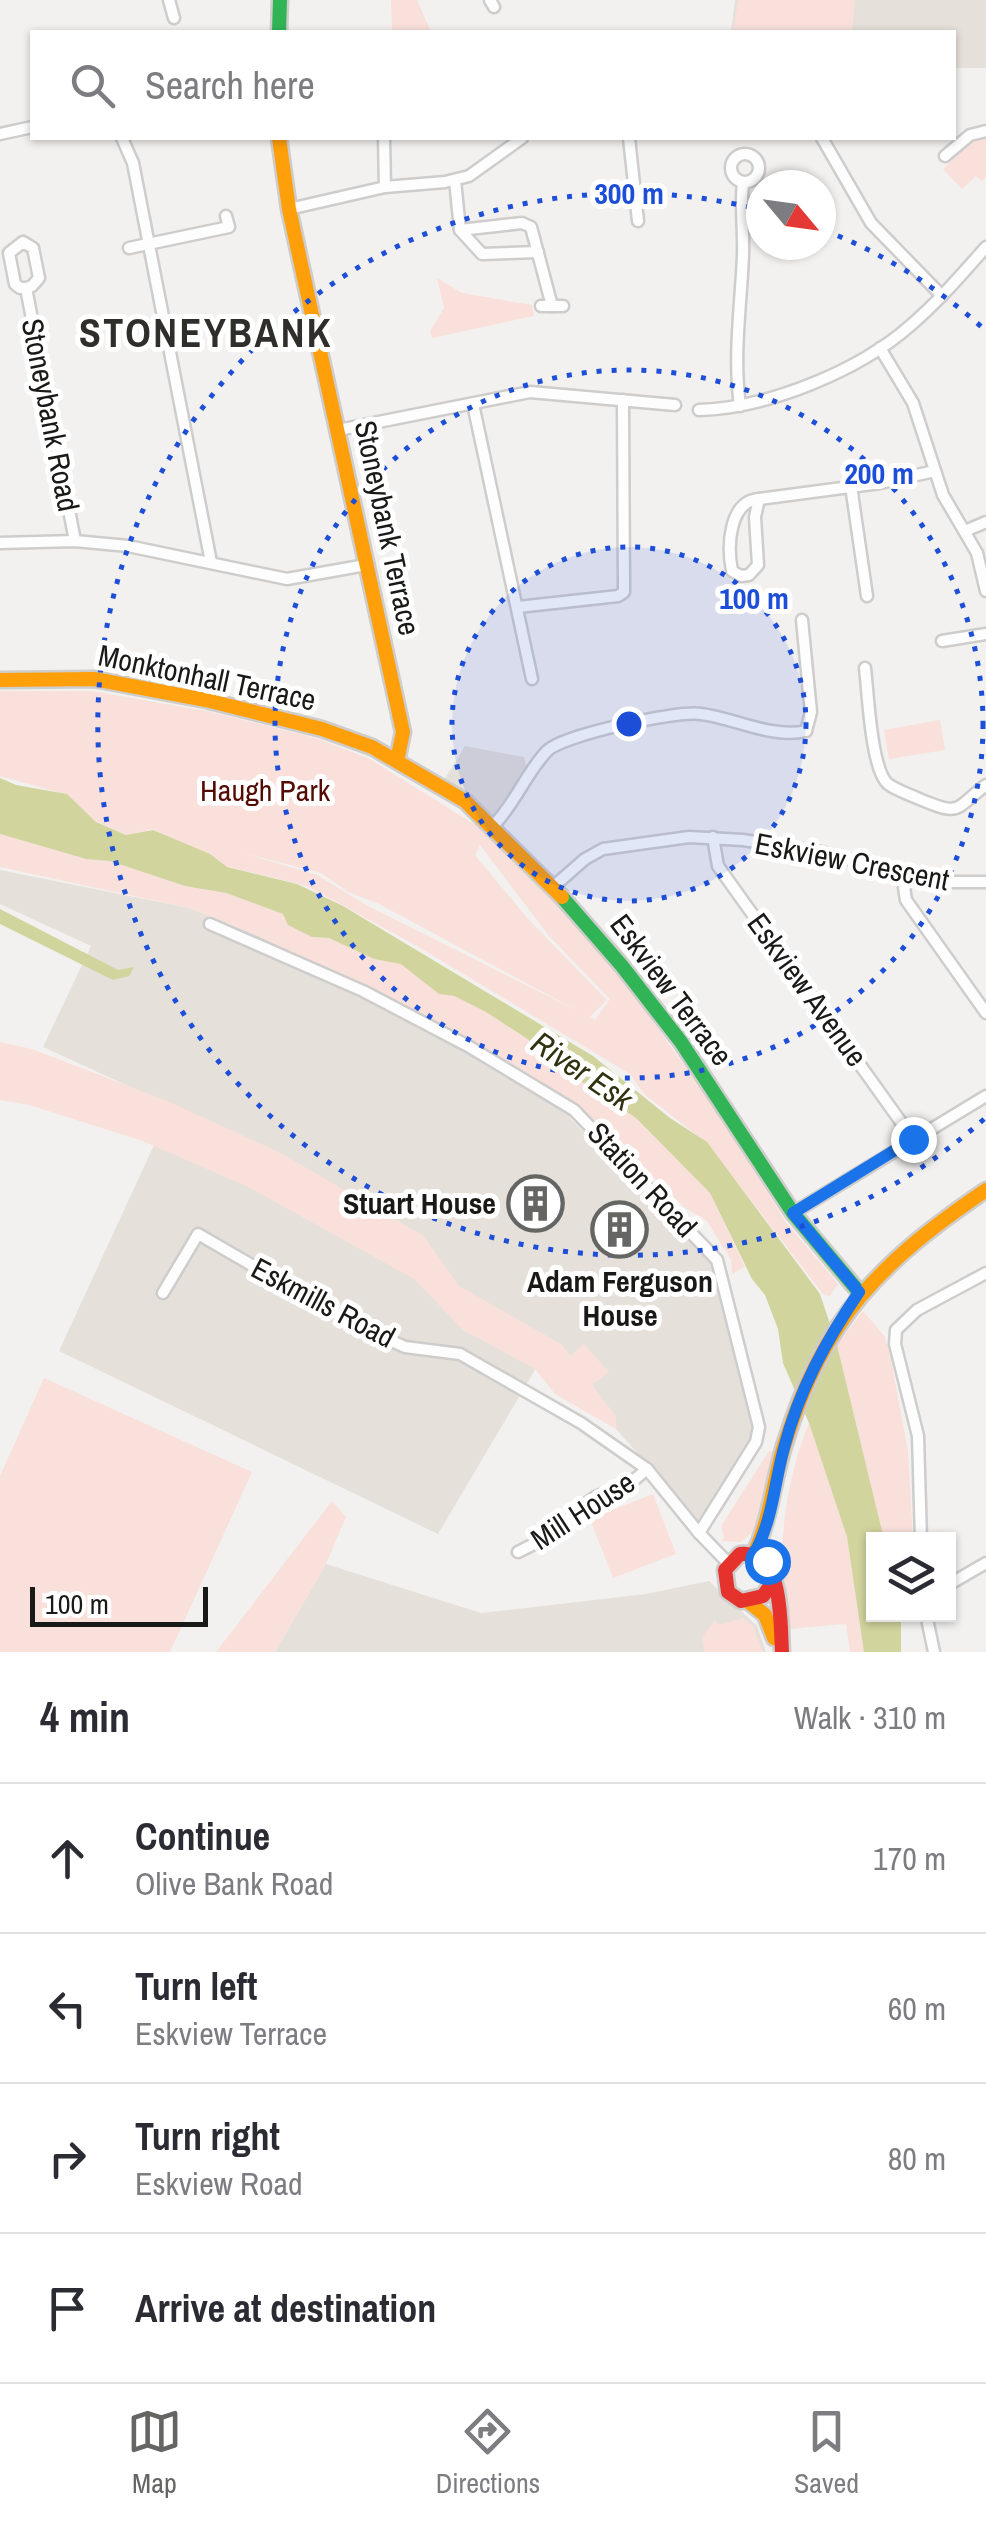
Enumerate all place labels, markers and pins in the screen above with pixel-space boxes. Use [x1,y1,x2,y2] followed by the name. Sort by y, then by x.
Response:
[611,706,647,742] centre of rings
[505,1174,565,1234] building icon: Stuart House
[343,1183,496,1223] place label: Stuart House
[590,1200,650,1260] building icon: Adam Ferguson House
[527,1261,713,1335] place label: Adam Ferguson House

